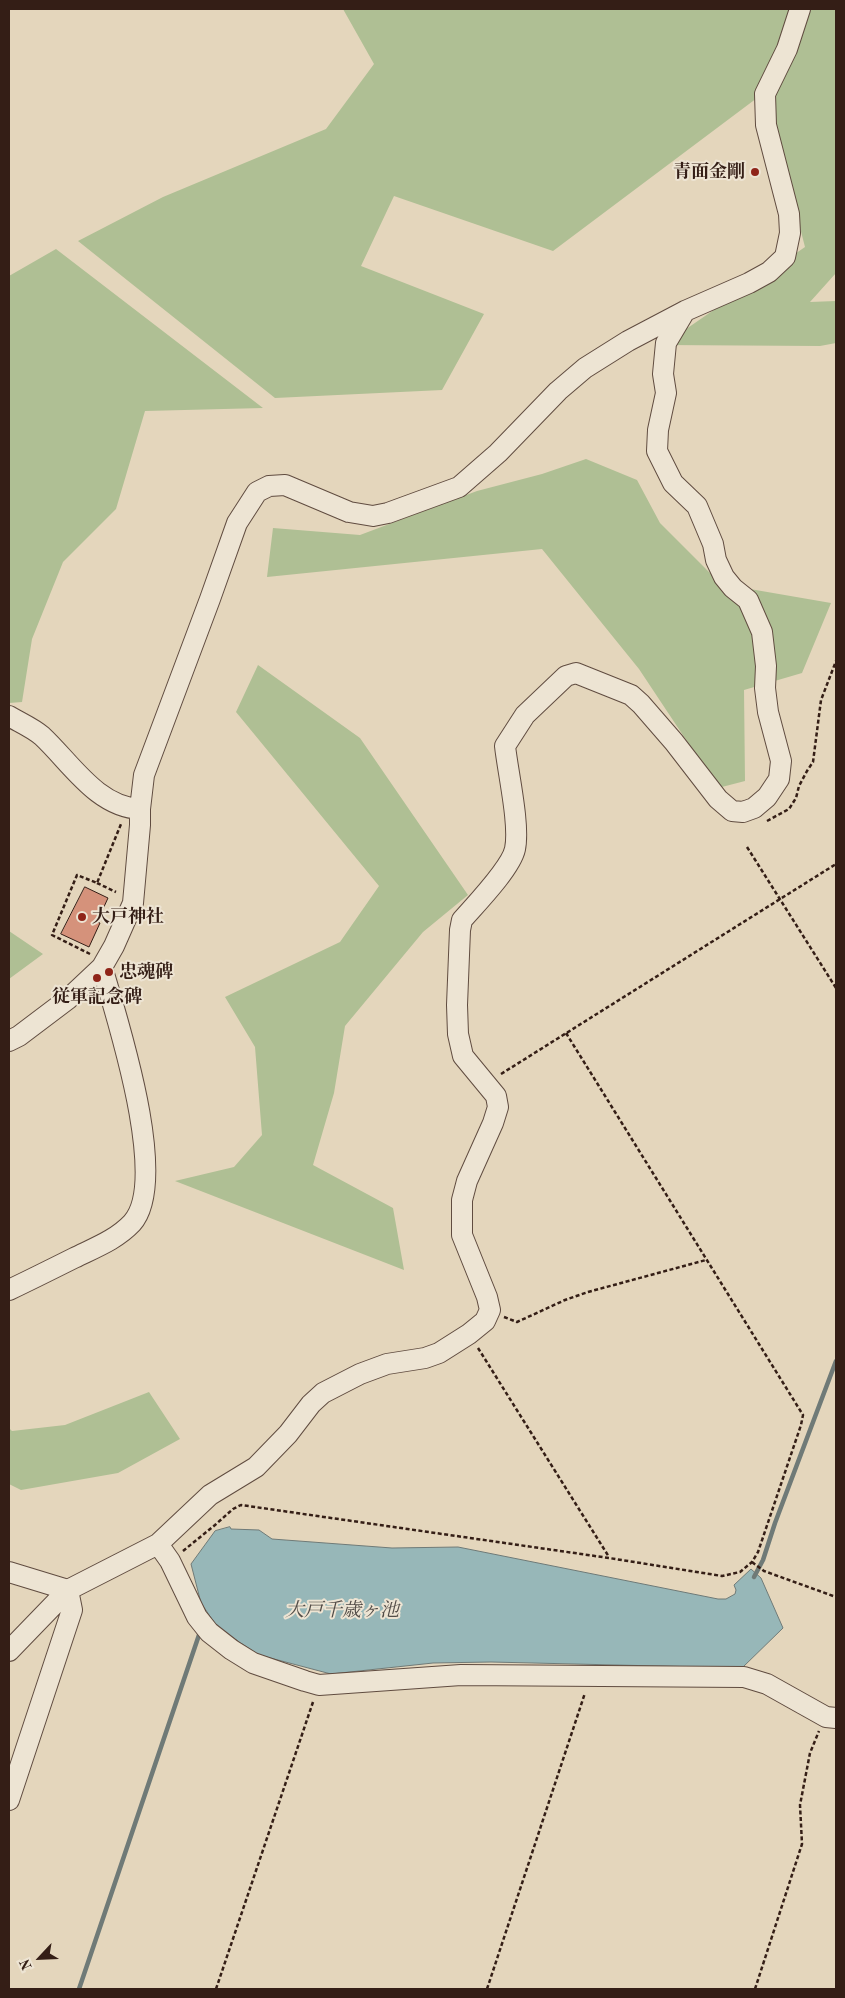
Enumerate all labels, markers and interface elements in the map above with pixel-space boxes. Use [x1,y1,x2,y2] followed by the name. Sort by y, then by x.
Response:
[673,161,745,183] place label: 青面金剛
[749,166,761,178] marker: 青面金剛
[92,906,164,928] place label: 大戸神社
[76,911,88,923] marker: 大戸神社
[119,961,173,983] place label: 忠魂碑
[103,966,115,978] marker: 忠魂碑
[91,972,103,984] marker: 従軍記念碑
[52,986,142,1008] place label: 従軍記念碑
[285,1600,399,1622] water label: 大戸千歳ヶ池
[15,1933,65,1983] north arrow
[18,1957,35,1972] text: N

